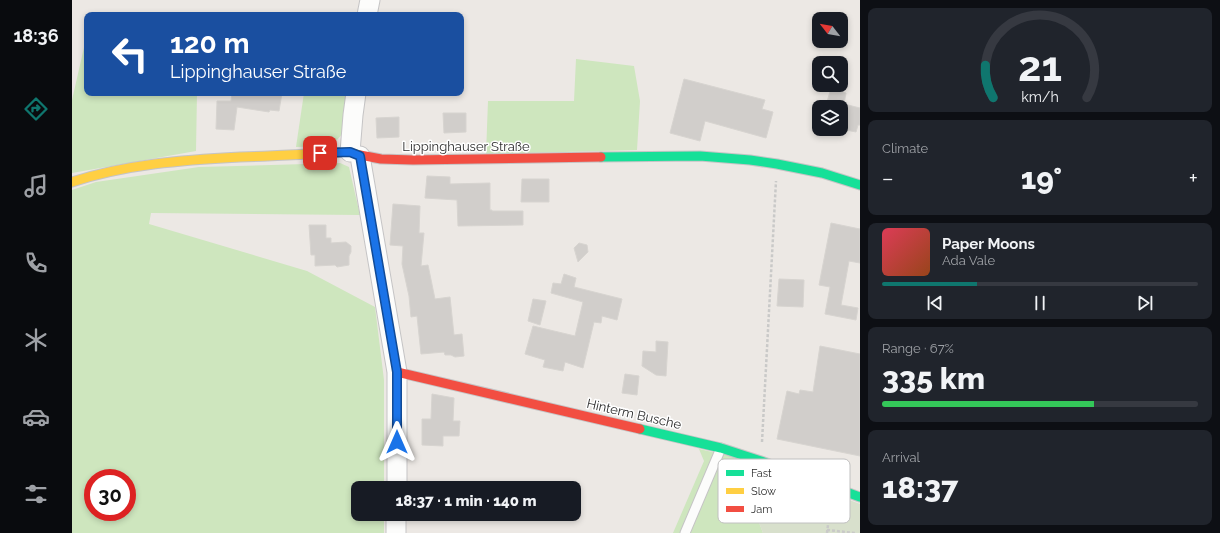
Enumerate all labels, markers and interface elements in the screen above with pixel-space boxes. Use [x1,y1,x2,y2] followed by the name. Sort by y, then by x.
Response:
[812,12,848,48] north arrow
[812,12,848,136] map controls
[13,25,59,46] text: 18:36
[170,27,250,60] text: 120 m
[104,28,156,80] icon: left
[1018,42,1062,91] text: 21
[812,56,848,92] button: search
[170,61,346,82] text: Lippinghauser Straße
[1021,89,1059,105] text: km/h
[22,95,50,123] icon: directions
[812,100,848,136] button: layers
[303,136,337,170] pin
[402,139,530,154] street label: Lippinghauser Straße
[882,141,928,156] text: Climate
[309,142,331,164] icon: arrive
[1021,161,1062,196] text: 19°
[882,165,894,191] text: −
[1189,165,1198,191] text: +
[22,172,50,200] icon: music
[942,235,1035,253] text: Paper Moons
[22,249,50,277] icon: phone
[942,253,995,268] text: Ada Vale
[924,292,946,314] icon: previous
[1029,292,1051,314] icon: pause
[1134,292,1156,314] icon: next
[22,326,50,354] icon: climate
[882,341,954,356] text: Range · 67%
[882,361,985,396] text: 335 km
[585,396,683,432] street label: Hinterm Busche
[22,403,50,431] icon: car
[376,421,418,463] position arrow
[882,450,920,465] text: Arrival
[718,459,850,523] legend
[751,467,772,480] text: Fast
[84,469,136,521] speed limit sign: 30
[882,470,958,505] text: 18:37
[22,480,50,508] icon: filters
[751,485,776,498] text: Slow
[395,492,537,510] text: 18:37 · 1 min · 140 m
[751,503,772,516] text: Jam

